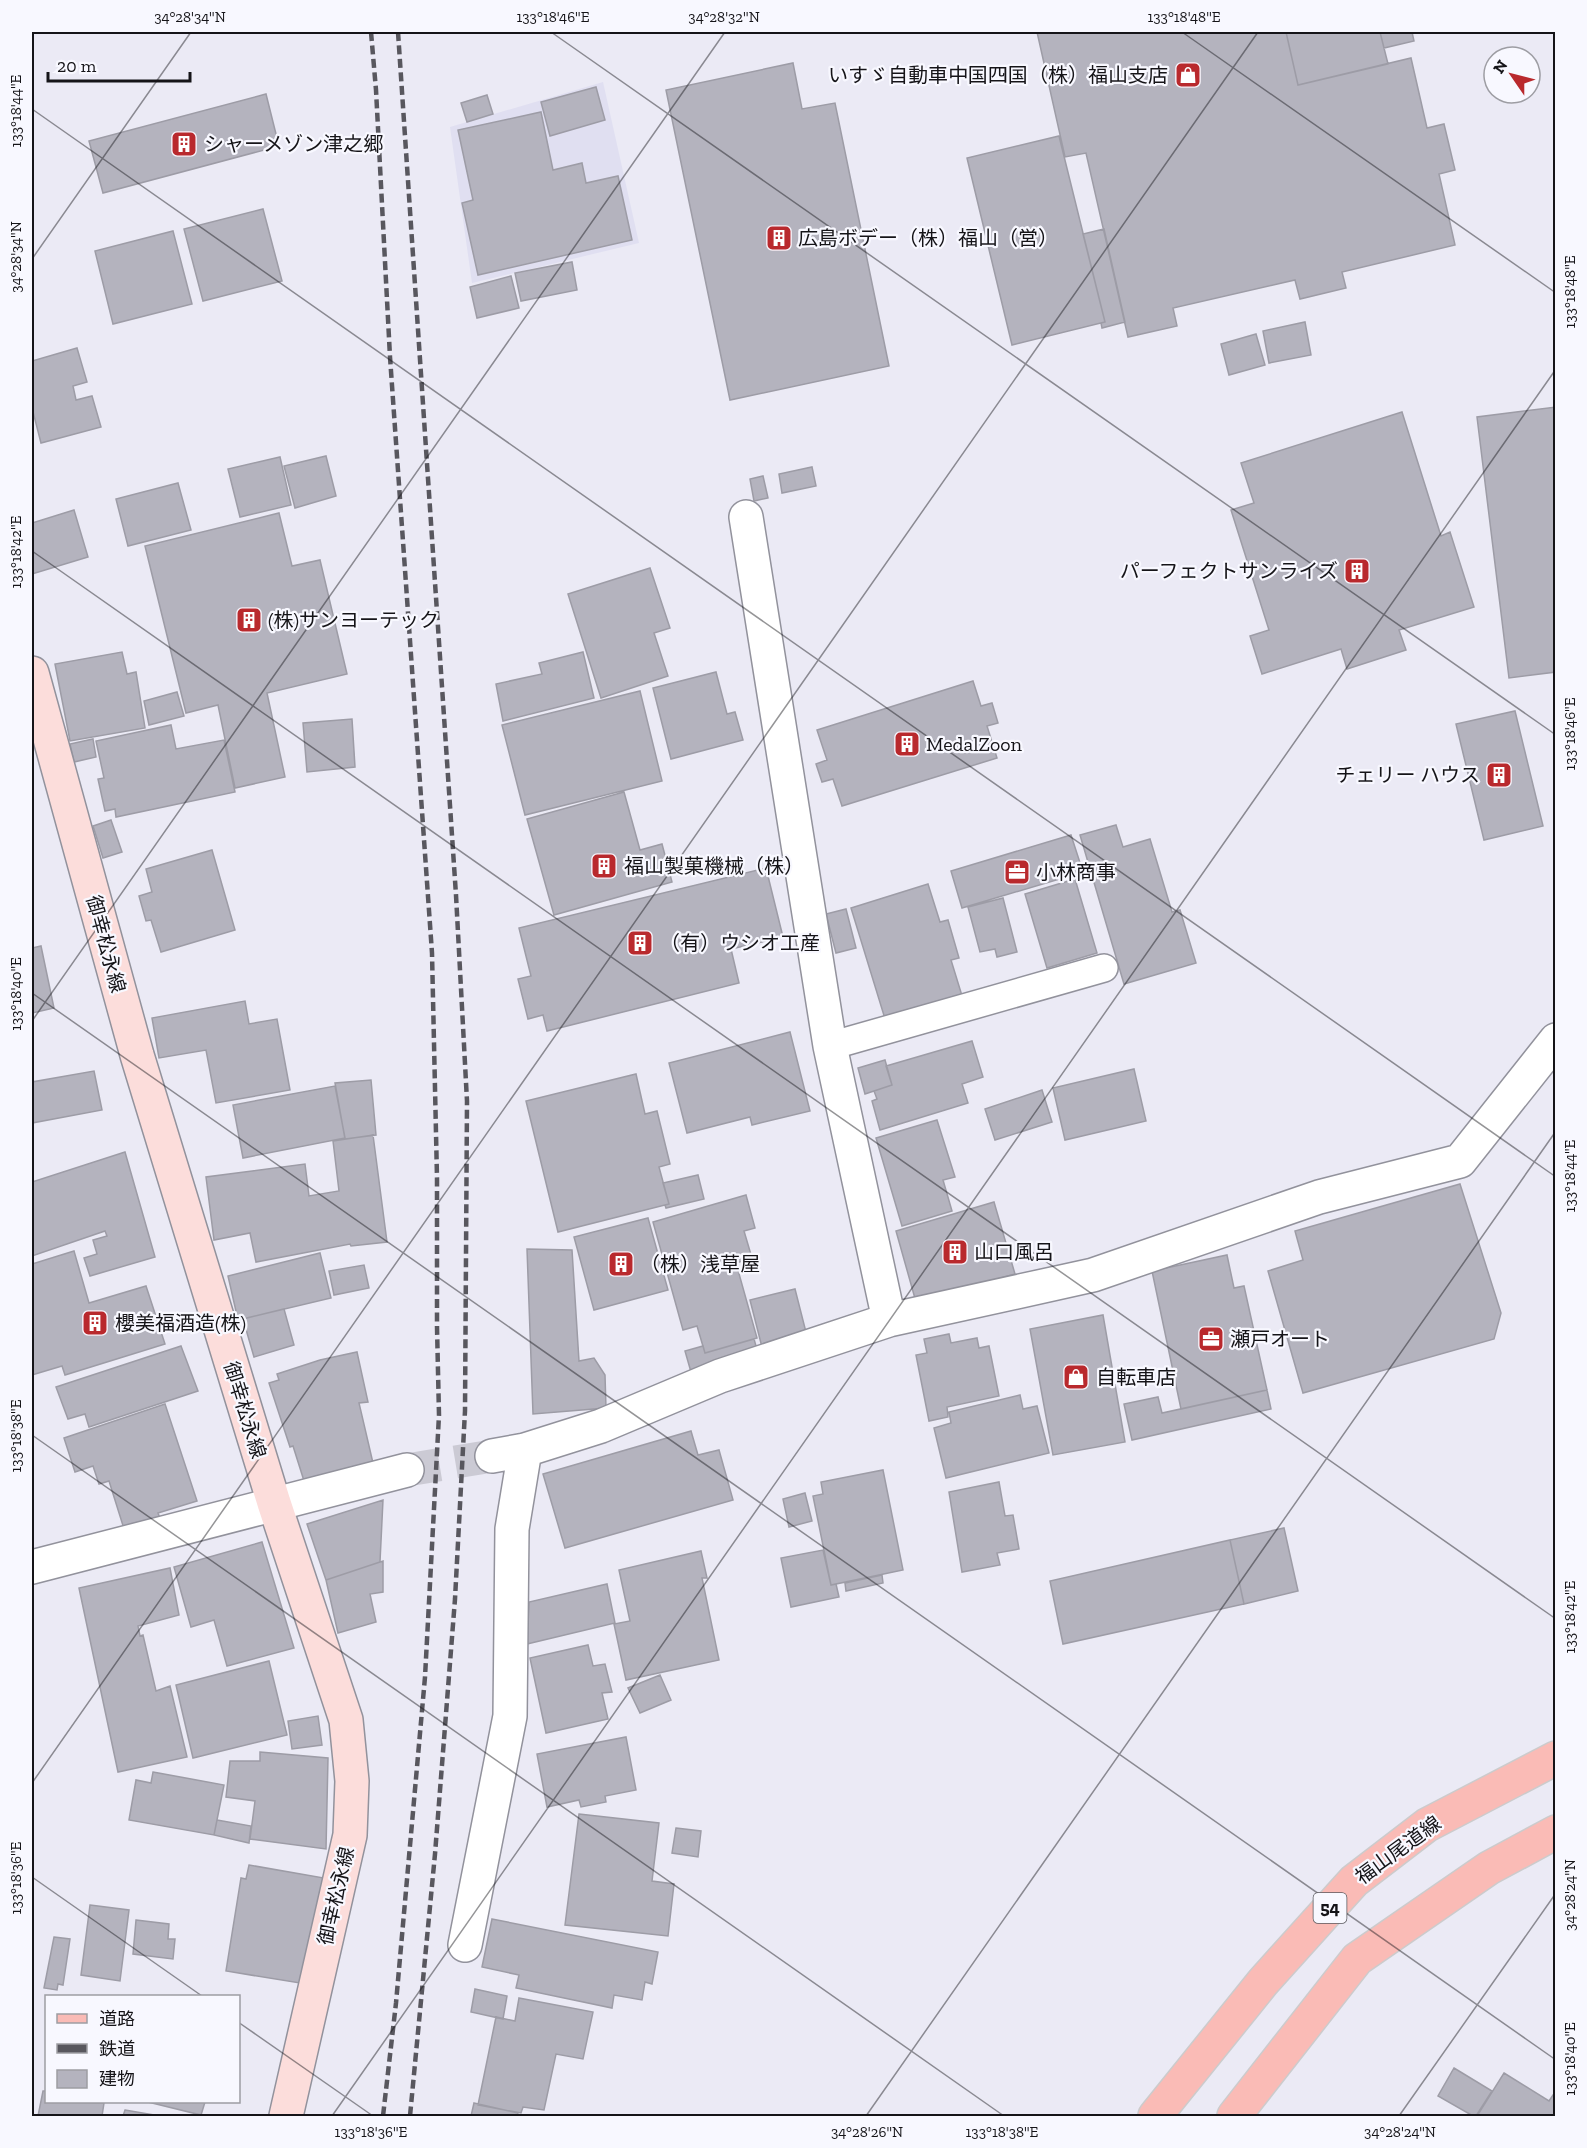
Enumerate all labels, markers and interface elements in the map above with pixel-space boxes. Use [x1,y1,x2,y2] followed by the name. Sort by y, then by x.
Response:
[154,8,226,26] text: 34°28'34"N
[517,8,590,26] text: 133°18'46"E
[688,8,760,26] text: 34°28'32"N
[1147,8,1221,26] text: 133°18'48"E
[48,45,190,83] scale bar
[1482,45,1542,105] north arrow
[57,55,97,77] text: 20 m
[1489,56,1511,77] text: N
[1173,60,1203,90] shop icon: いすゞ自動車中国四国（株）福山支店
[828,63,1168,87] place label: いすゞ自動車中国四国（株）福山支店
[7,74,25,147] text: 133°18'44"E
[169,129,199,159] building icon: シャーメゾン津之郷
[204,132,383,156] place label: シャーメゾン津之郷
[7,221,25,293] text: 34°28'34"N
[764,223,794,253] building icon: 広島ボデー（株）福山（営）
[798,226,1058,250] place label: 広島ボデー（株）福山（営）
[1561,255,1579,329] text: 133°18'48"E
[7,515,25,588] text: 133°18'42"E
[1342,556,1372,586] building icon: パーフェクトサンライズ
[1120,559,1338,583] place label: パーフェクトサンライズ
[234,605,264,635] building icon: (株)サンヨーテック
[268,608,439,632] place label: (株)サンヨーテック
[1561,697,1579,770] text: 133°18'46"E
[892,729,922,759] building icon: MedalZoon
[926,732,1023,756] place label: MedalZoon
[1484,760,1514,790] building icon: チェリー ハウス
[1335,763,1480,787] place label: チェリー ハウス
[589,851,619,881] building icon: 福山製菓機械（株）
[624,854,804,878] place label: 福山製菓機械（株）
[1002,857,1032,887] office icon: 小林商事
[1036,860,1116,884] place label: 小林商事
[81,893,131,995] street label: 御幸松永線
[625,928,655,958] building icon: （有）ウシオ工産
[660,931,820,955] place label: （有）ウシオ工産
[7,957,25,1031] text: 133°18'40"E
[1561,1139,1579,1212] text: 133°18'44"E
[940,1237,970,1267] building icon: 山口風呂
[974,1240,1054,1264] place label: 山口風呂
[606,1249,636,1279] building icon: （株）浅草屋
[640,1252,760,1276] place label: （株）浅草屋
[80,1308,110,1338] building icon: 櫻美福酒造(株)
[115,1311,246,1335] place label: 櫻美福酒造(株)
[1196,1324,1226,1354] office icon: 瀬戸オート
[1230,1327,1330,1351] place label: 瀬戸オート
[219,1359,271,1461] street label: 御幸松永線
[1061,1362,1091,1392] shop icon: 自転車店
[1096,1365,1176,1389] place label: 自転車店
[7,1399,25,1472] text: 133°18'38"E
[1561,1580,1579,1653] text: 133°18'42"E
[1350,1811,1446,1889] street label: 福山尾道線
[7,1841,25,1914] text: 133°18'36"E
[313,1845,359,1947] street label: 御幸松永線
[1561,1859,1579,1931] text: 34°28'24"N
[1314,1893,1346,1923] road number: 54
[45,1995,240,2103] legend
[99,2008,135,2030] text: 道路
[1561,2022,1579,2096] text: 133°18'40"E
[99,2038,135,2060] text: 鉄道
[99,2068,135,2090] text: 建物
[335,2123,408,2141] text: 133°18'36"E
[831,2123,903,2141] text: 34°28'26"N
[966,2123,1039,2141] text: 133°18'38"E
[1364,2123,1436,2141] text: 34°28'24"N

